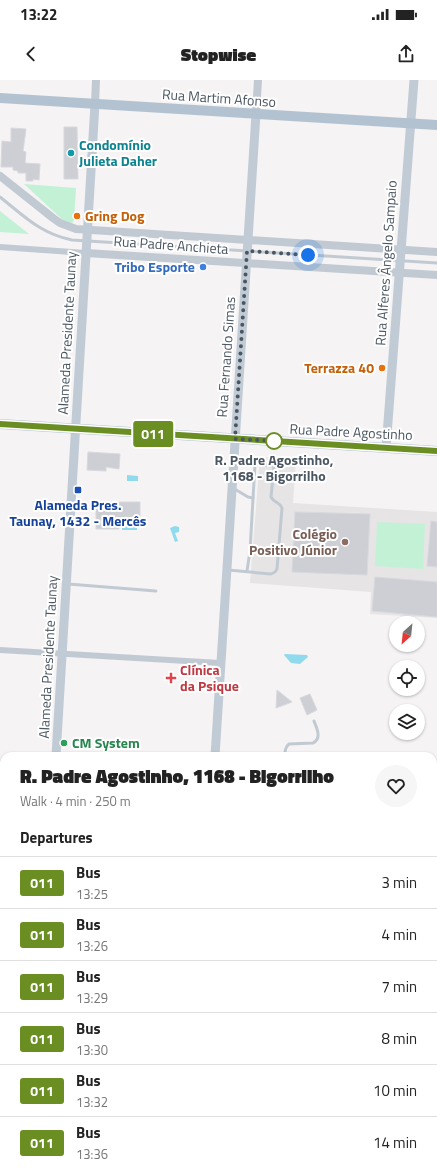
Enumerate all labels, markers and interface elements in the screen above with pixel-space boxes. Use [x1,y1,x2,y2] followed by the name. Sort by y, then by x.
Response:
[20,3,57,26] text: 13:22
[181,41,256,68] text: Stopwise
[20,43,42,65] icon: back
[395,43,417,65] icon: share
[161,83,277,112] street label: Rua Martim Afonso
[79,134,157,171] place label: Condomínio Julieta Daher
[66,148,76,158] marker: Condomínio Julieta Daher
[369,180,402,346] street label: Rua Alferes Ângelo Sampaio
[85,205,145,226] place label: Gring Dog
[72,211,82,221] marker: Gring Dog
[113,230,229,259] street label: Rua Padre Anchieta
[298,245,318,265] your location
[52,251,81,415] street label: Alameda Presidente Taunay
[115,256,195,277] place label: Tribo Esporte
[198,262,208,272] marker: Tribo Esporte
[211,296,240,418] street label: Rua Fernando Simas
[304,357,374,378] place label: Terrazza 40
[377,363,387,373] marker: Terrazza 40
[289,418,413,445] street label: Rua Padre Agostinho
[130,421,176,447] line badge: 011
[141,423,165,444] text: 011
[265,432,283,450] marker: R. Padre Agostinho, 1168 - Bigorrilho
[215,449,334,486] place label: R. Padre Agostinho, 1168 - Bigorrilho
[73,485,83,495] marker: Alameda Pres. Taunay, 1432 - Mercês
[10,494,147,531] place label: Alameda Pres. Taunay, 1432 - Mercês
[249,523,337,560] place label: Colégio Positivo Júnior
[340,537,350,547] marker: Colégio Positivo Júnior
[33,575,62,739] street label: Alameda Presidente Taunay
[389,616,425,652] north arrow
[389,616,425,740] map controls
[180,659,239,696] place label: Clínica da Psique
[389,660,425,696] button: locate
[165,672,177,684] marker: Clínica da Psique
[389,704,425,740] button: layers
[72,732,140,753] place label: CM System
[59,738,69,748] marker: CM System
[20,761,334,790] text: R. Padre Agostinho, 1168 - Bigorrilho
[375,765,417,807] button: heart
[20,791,131,811] text: Walk · 4 min · 250 m
[20,826,93,849] text: Departures
[76,861,101,884] text: Bus
[381,871,417,894] text: 3 min
[30,872,54,893] text: 011
[76,884,108,904] text: 13:25
[76,913,101,936] text: Bus
[381,923,417,946] text: 4 min
[30,924,54,945] text: 011
[76,936,108,956] text: 13:26
[76,965,101,988] text: Bus
[381,975,417,998] text: 7 min
[30,976,54,997] text: 011
[76,988,108,1008] text: 13:29
[76,1017,101,1040] text: Bus
[381,1027,417,1050] text: 8 min
[30,1028,54,1049] text: 011
[76,1040,108,1060] text: 13:30
[76,1069,101,1092] text: Bus
[373,1079,417,1102] text: 10 min
[30,1080,54,1101] text: 011
[76,1092,108,1112] text: 13:32
[76,1121,101,1144] text: Bus
[373,1131,417,1154] text: 14 min
[30,1132,54,1153] text: 011
[76,1144,108,1164] text: 13:36

